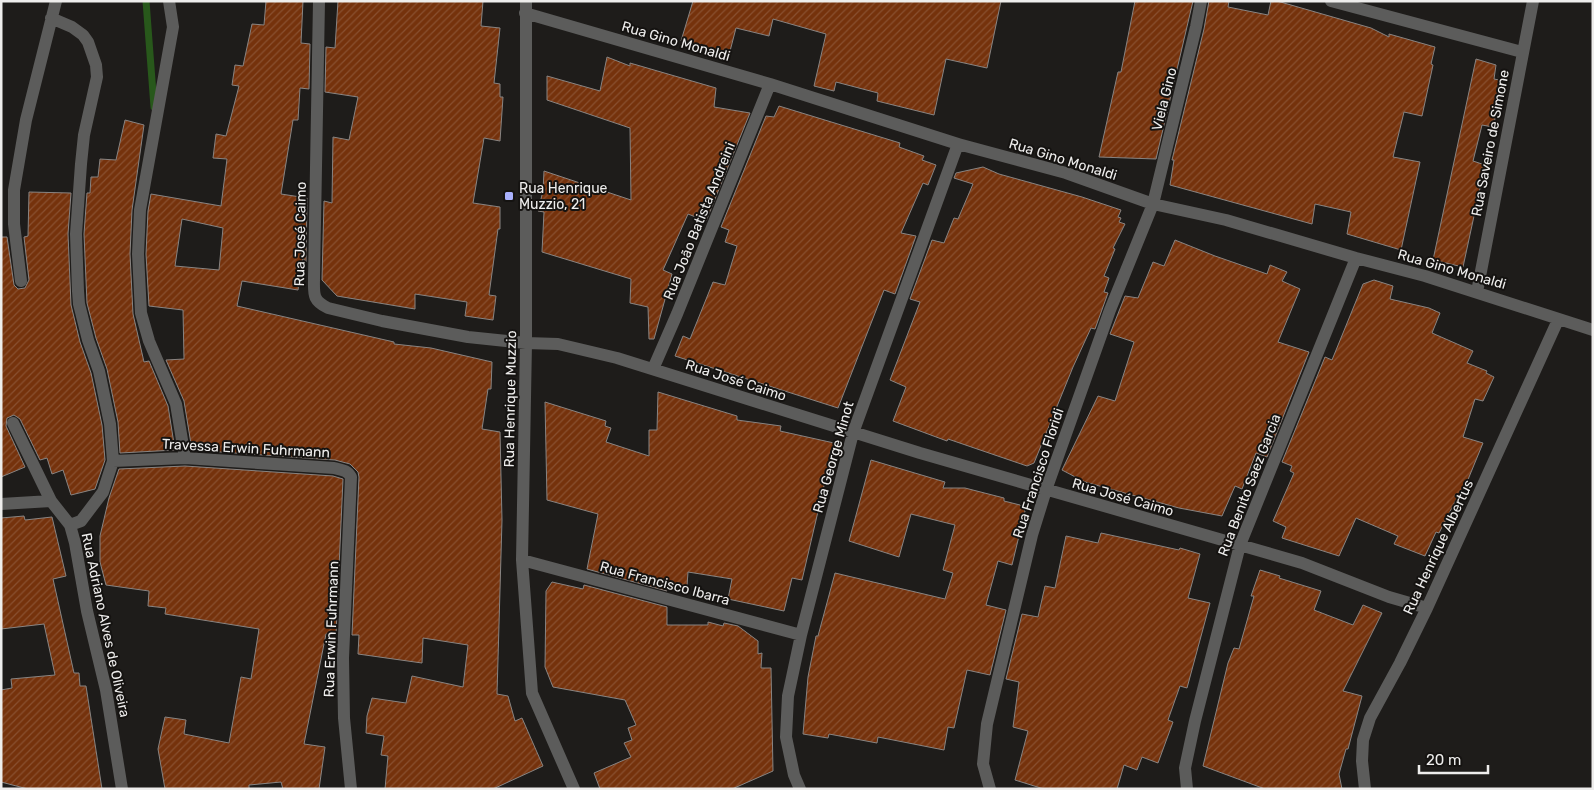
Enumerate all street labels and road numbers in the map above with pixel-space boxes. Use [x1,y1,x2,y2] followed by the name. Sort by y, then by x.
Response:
[620,18,732,65] street label: Rua Gino Monaldi
[1148,66,1181,132] street label: Viela Gino
[1468,68,1513,218] street label: Rua Saveiro de Simone
[1007,135,1119,184] street label: Rua Gino Monaldi
[660,140,739,303] street label: Rua João Batista Andreini
[291,181,310,287] street label: Rua José Caimo
[1396,246,1508,293] street label: Rua Gino Monaldi
[501,330,520,468] street label: Rua Henrique Muzzio
[683,356,788,405] street label: Rua José Caimo
[809,399,858,515] street label: Rua George Minot
[1009,406,1068,540] street label: Rua Francisco Floridi
[1214,412,1284,559] street label: Rua Benito Saez Garcia
[161,436,330,461] street label: Travessa Erwin Fuhrmann
[1070,475,1176,520] street label: Rua José Caimo
[1400,477,1477,617] street label: Rua Henrique Albertus
[78,531,133,719] street label: Rua Adriano Alves de Oliveira
[598,558,732,609] street label: Rua Francisco Ibarra
[321,560,342,698] street label: Rua Erwin Fuhrmann

